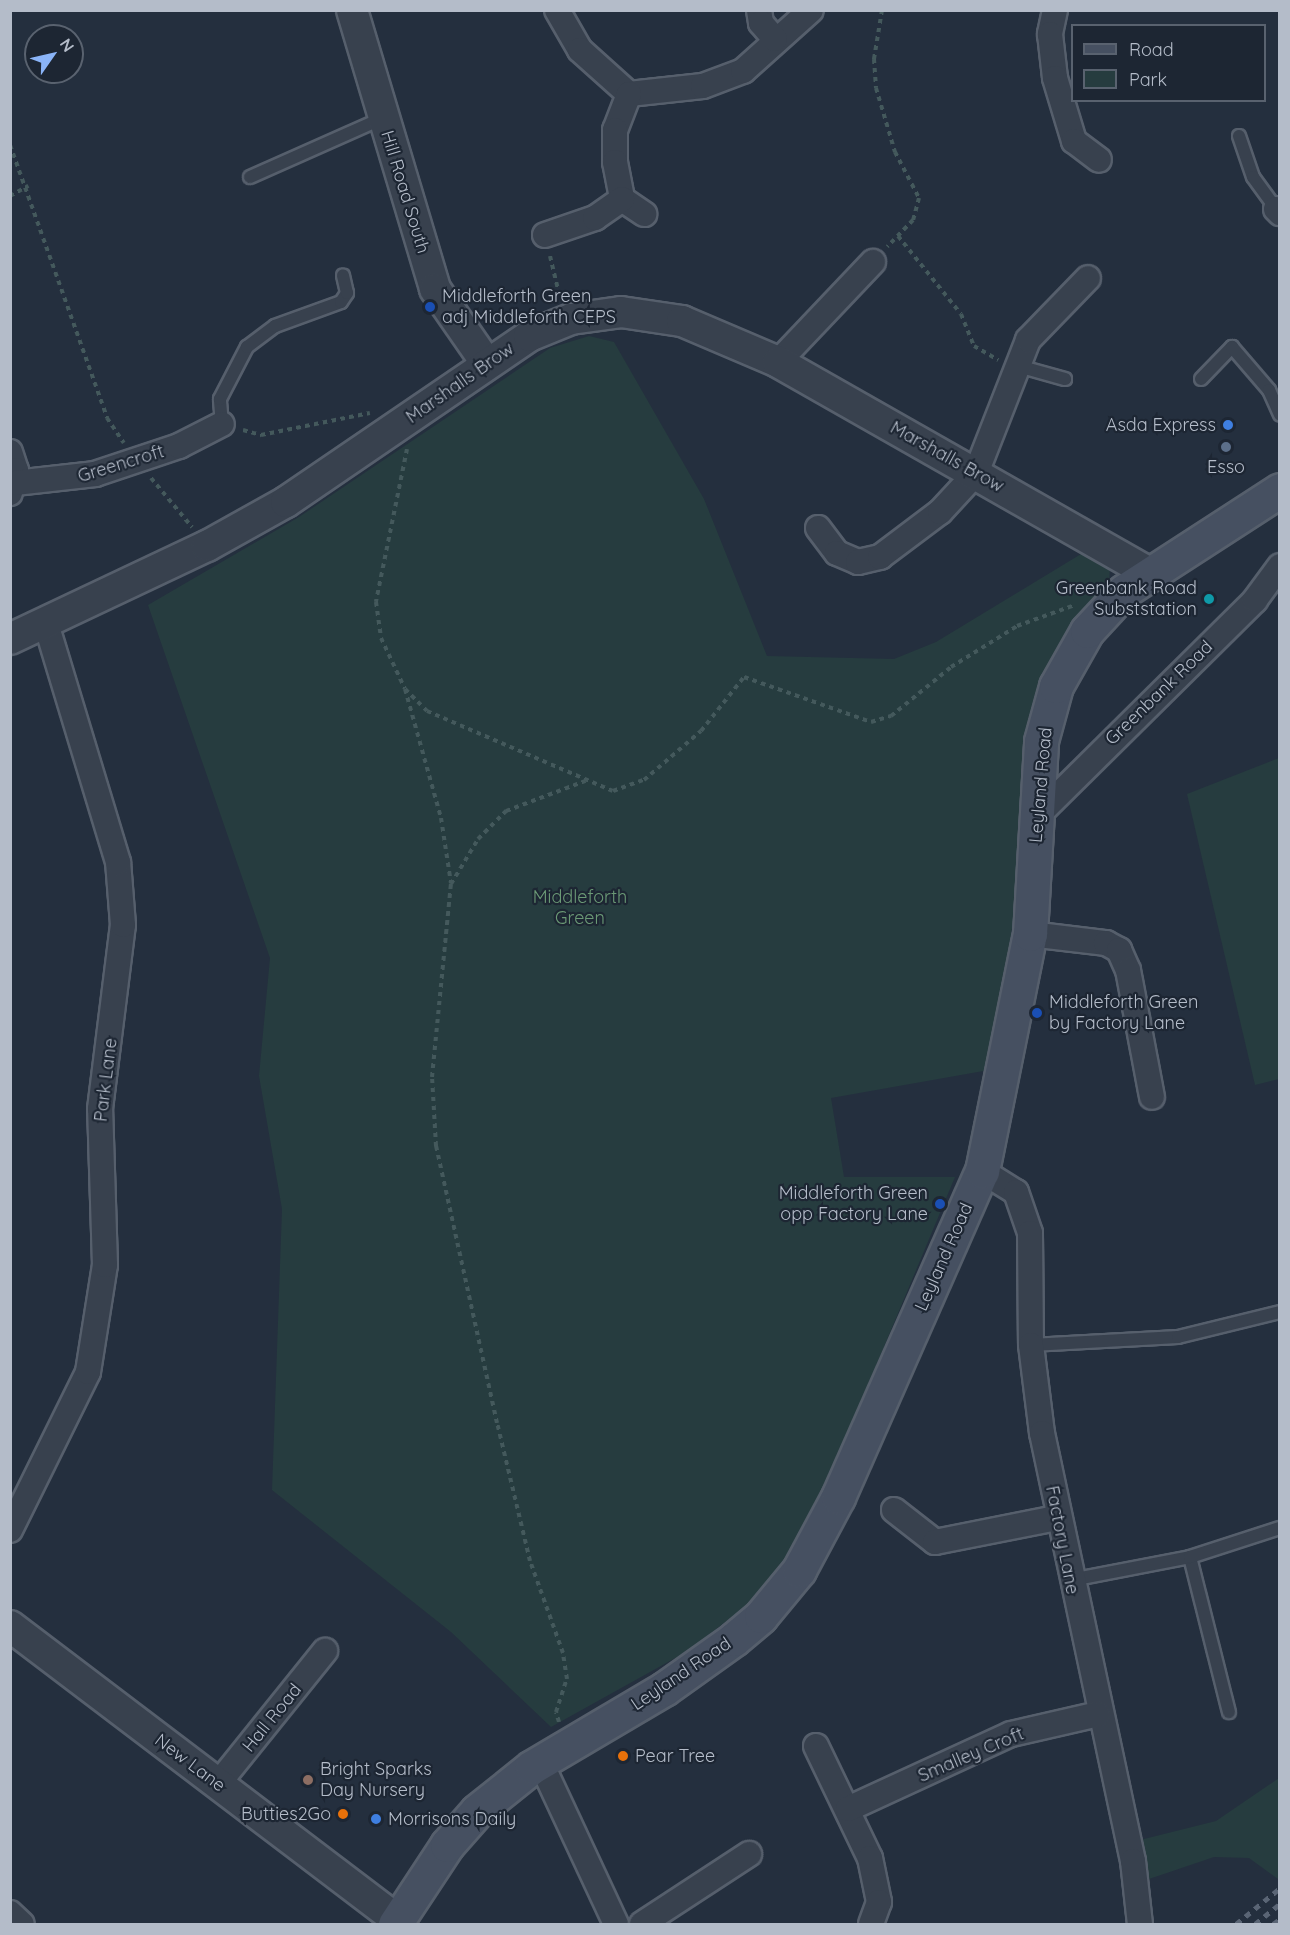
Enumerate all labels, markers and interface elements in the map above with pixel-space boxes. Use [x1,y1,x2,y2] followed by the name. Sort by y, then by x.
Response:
[24,24,84,84] north arrow
[1071,24,1266,102] legend
[56,35,79,56] text: N
[1129,38,1174,61] text: Road
[1129,68,1167,91] text: Park
[376,128,434,256] street label: Hill Road South
[442,286,616,328] place label: Middleforth Green adj Middleforth CEPS
[423,300,437,314] marker: Middleforth Green adj Middleforth CEPS
[402,338,518,428] street label: Marshalls Brow
[1106,414,1216,436] place label: Asda Express
[886,417,1008,497] street label: Marshalls Brow
[1221,418,1235,432] marker: Asda Express
[1219,440,1233,454] marker: Esso
[75,441,167,487] street label: Greencroft
[1207,456,1245,478] place label: Esso
[1056,578,1197,620] place label: Greenbank Road Subststation
[1202,592,1216,606] marker: Greenbank Road Subststation
[1101,636,1217,750] street label: Greenbank Road
[1025,726,1057,844] street label: Leyland Road
[533,887,627,930] park label: Middleforth Green
[1049,992,1198,1034] place label: Middleforth Green by Factory Lane
[1030,1006,1044,1020] marker: Middleforth Green by Factory Lane
[90,1037,122,1123] street label: Park Lane
[779,1183,928,1226] place label: Middleforth Green opp Factory Lane
[933,1197,947,1211] marker: Middleforth Green opp Factory Lane
[911,1200,977,1314] street label: Leyland Road
[1041,1484,1083,1596] street label: Factory Lane
[627,1633,735,1715] street label: Leyland Road
[238,1679,306,1757] street label: Hall Road
[915,1723,1027,1787] street label: Smalley Croft
[150,1729,230,1797] street label: New Lane
[635,1745,715,1767] place label: Pear Tree
[616,1749,630,1763] marker: Pear Tree
[320,1759,432,1802] place label: Bright Sparks Day Nursery
[301,1773,315,1787] marker: Bright Sparks Day Nursery
[241,1803,331,1825] place label: Butties2Go
[336,1807,350,1821] marker: Butties2Go
[388,1808,516,1830] place label: Morrisons Daily
[369,1812,383,1826] marker: Morrisons Daily

